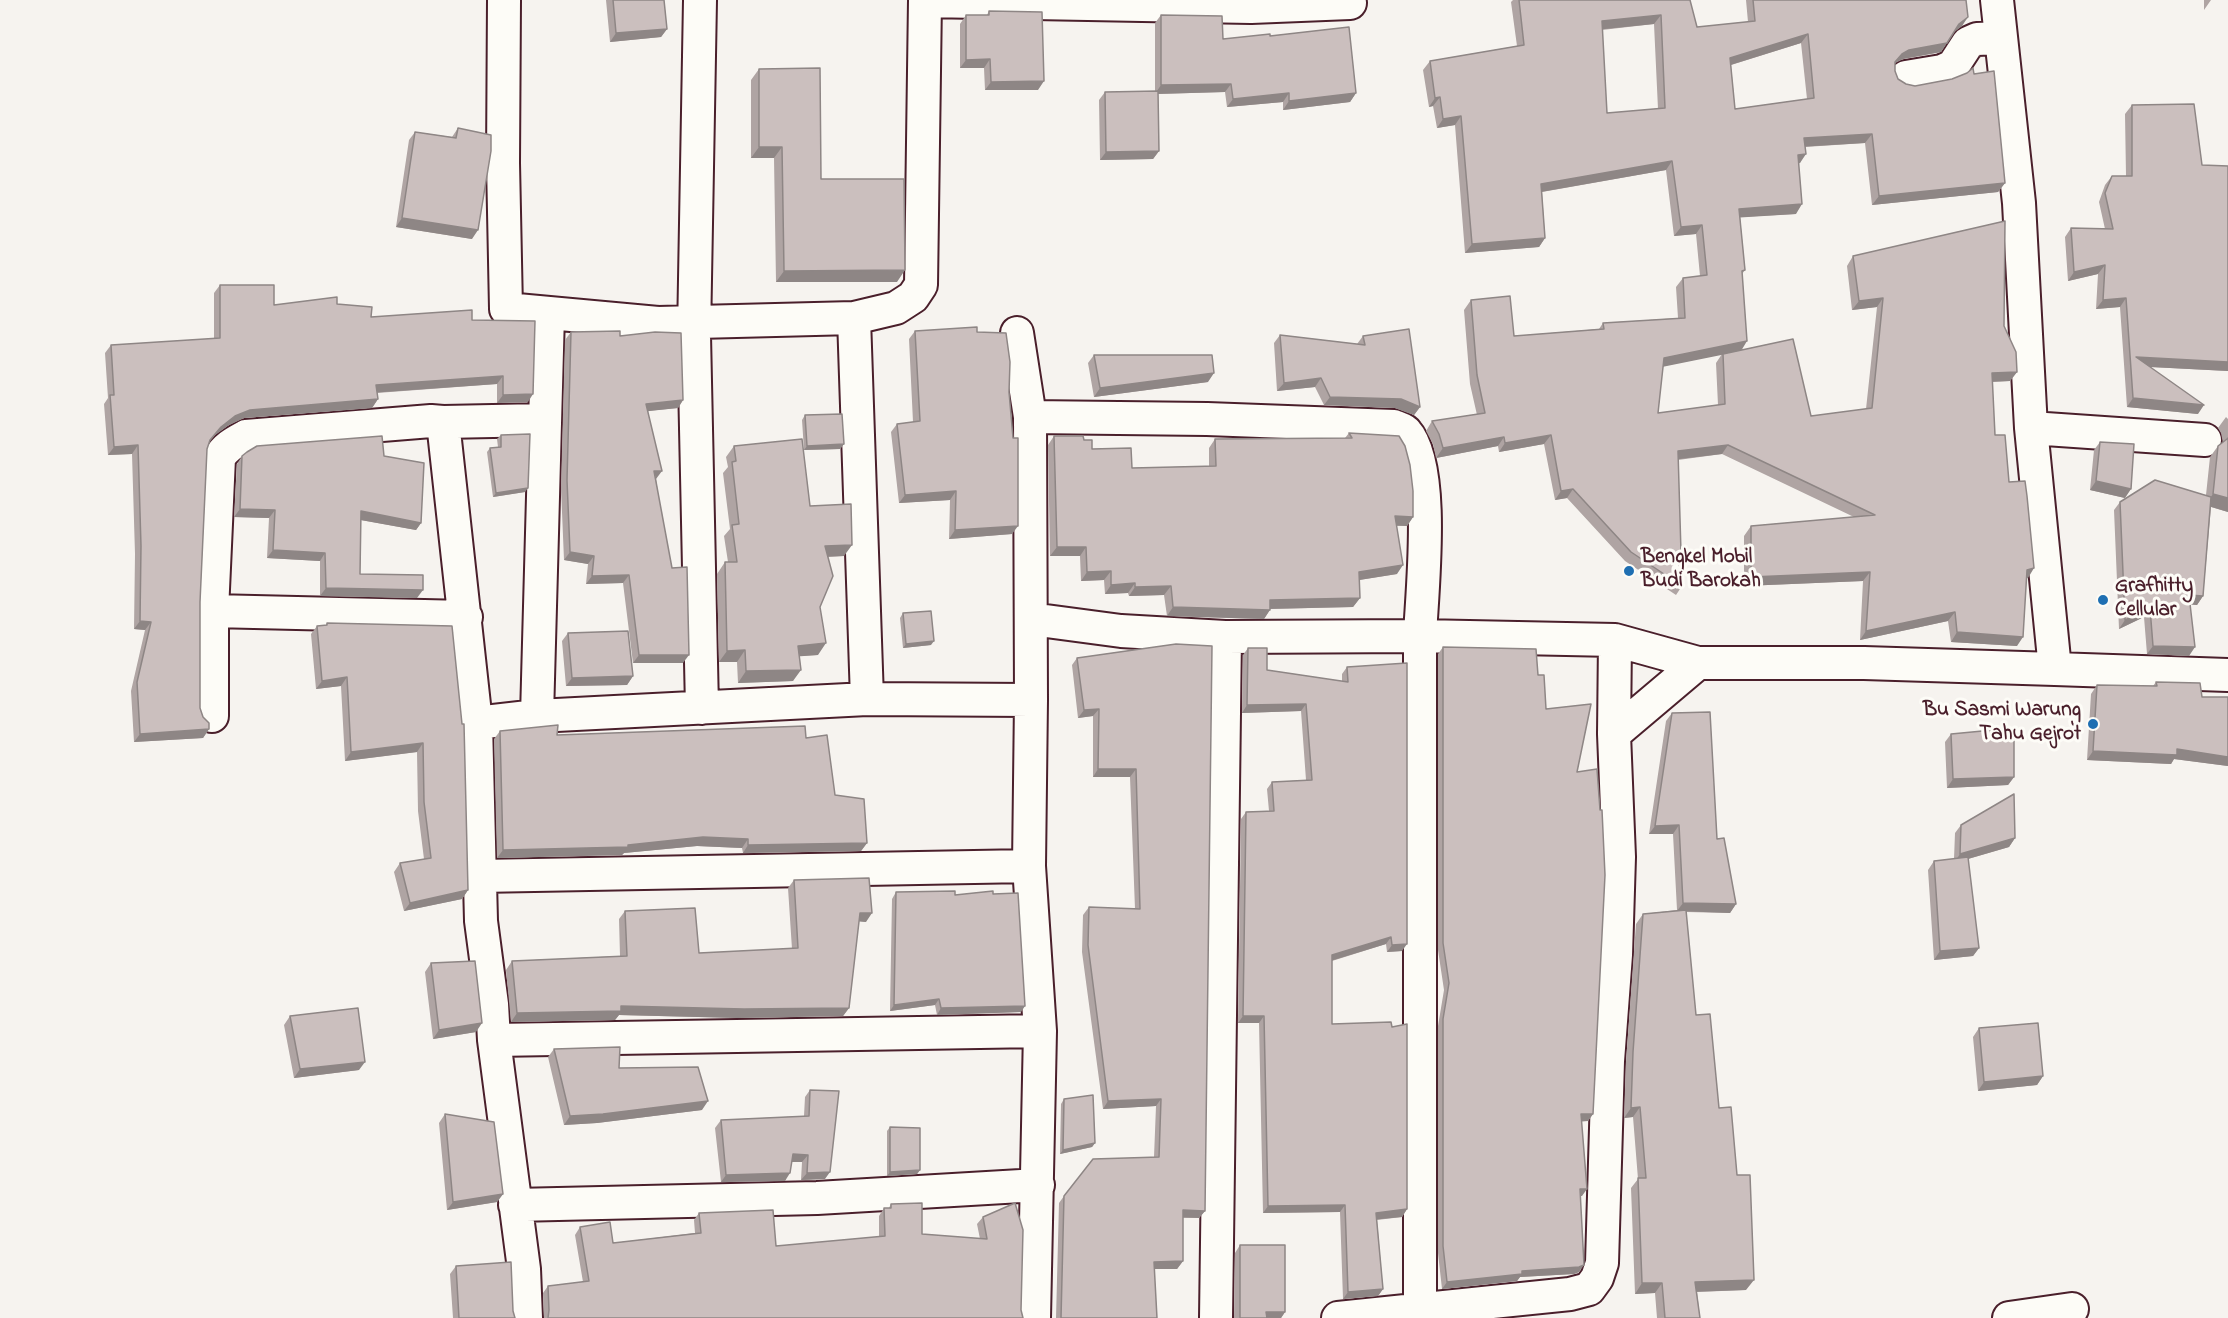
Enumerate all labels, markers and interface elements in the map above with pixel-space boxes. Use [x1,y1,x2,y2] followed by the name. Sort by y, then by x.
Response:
[1641,546,1761,596] place label: Bengkel Mobil Budi Barokah
[1622,564,1636,578] marker: Bengkel Mobil Budi Barokah
[2115,575,2193,625] place label: Grafhitty Cellular
[2096,593,2110,607] marker: Grafhitty Cellular
[1923,699,2081,749] place label: Bu Sasmi Warung Tahu Gejrot
[2086,717,2100,731] marker: Bu Sasmi Warung Tahu Gejrot

